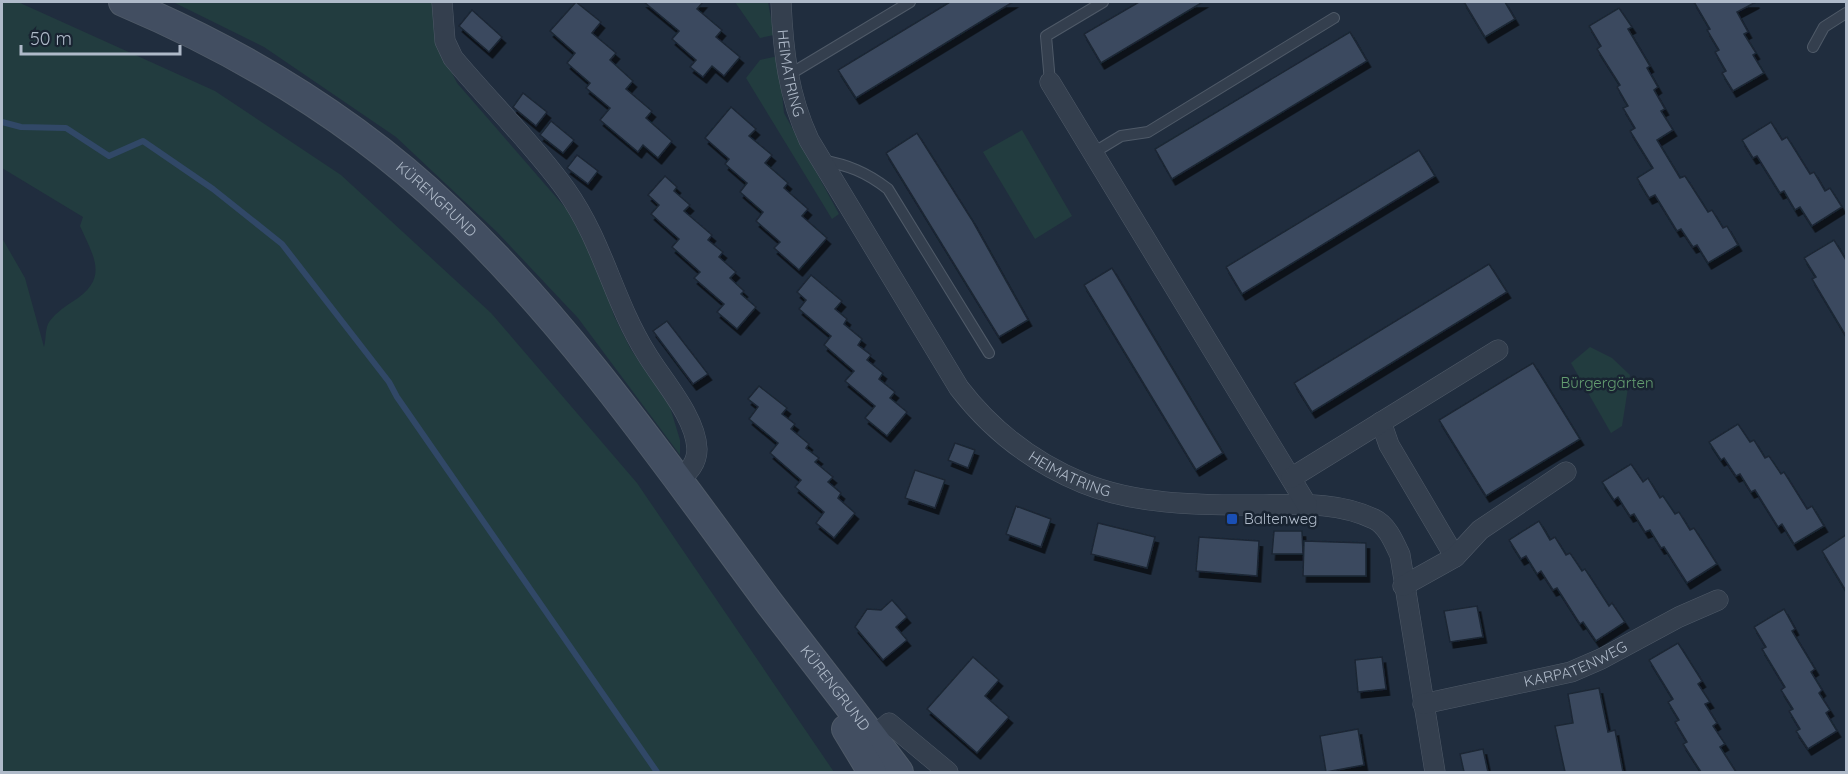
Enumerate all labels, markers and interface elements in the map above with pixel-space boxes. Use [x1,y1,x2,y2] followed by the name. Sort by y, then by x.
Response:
[21,18,180,56] scale bar
[30,27,72,50] text: 50 m
[774,29,809,119] street label: HEIMATRING
[392,157,481,241] street label: KÜRENGRUND
[1560,373,1654,392] park label: Bürgergärten
[1025,447,1113,501] street label: HEIMATRING
[1244,509,1317,528] place label: Baltenweg
[1225,512,1239,526] marker: Baltenweg
[1522,637,1630,691] street label: KARPATENWEG
[796,641,875,735] street label: KÜRENGRUND

